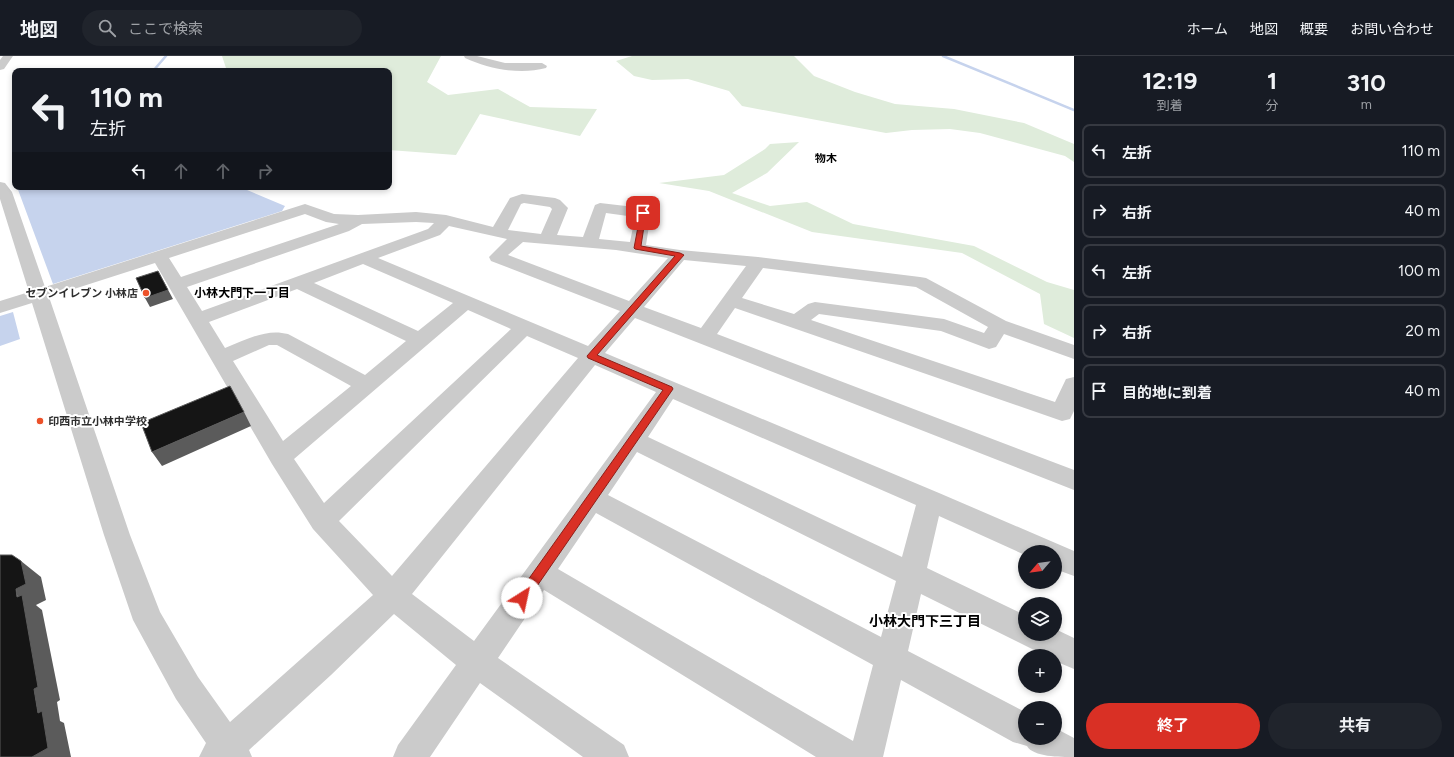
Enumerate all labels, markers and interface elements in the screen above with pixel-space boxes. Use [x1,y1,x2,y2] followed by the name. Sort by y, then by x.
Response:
[82,10,362,46] search box
[96,17,118,39] icon: search
[20,18,58,41] text: 地図
[128,20,203,38] text: ここで検索
[1186,21,1228,38] text: ホーム
[1250,21,1278,38] text: 地図
[1300,21,1328,38] text: 概要
[1350,21,1434,38] text: お問い合わせ
[1142,66,1197,95] text: 12:19
[1267,66,1277,95] text: 1
[1347,68,1386,97] text: 310
[90,80,163,114] text: 110 m
[24,84,76,136] icon: left
[1361,97,1372,112] text: m
[1157,98,1183,113] text: 到着
[1266,98,1279,113] text: 分
[90,118,126,140] text: 左折
[1088,140,1110,162] icon: left
[1402,142,1440,160] text: 110 m
[1122,144,1152,162] text: 左折
[815,152,837,165] district label: 物木
[128,160,150,182] icon: left
[170,160,192,182] icon: ahead
[212,160,234,182] icon: ahead
[254,160,276,182] icon: right
[626,196,660,230] pin
[1088,200,1110,222] icon: right
[632,202,654,224] icon: arrive
[1405,202,1440,220] text: 40 m
[1122,204,1152,222] text: 右折
[1088,260,1110,282] icon: left
[1398,262,1440,280] text: 100 m
[1122,264,1152,282] text: 左折
[194,286,290,300] district label: 小林大門下一丁目
[25,287,138,300] place label: セブンイレブン 小林店
[141,288,151,298] marker: セブンイレブン 小林店
[1088,320,1110,342] icon: right
[1406,322,1440,340] text: 20 m
[1122,324,1152,342] text: 右折
[1088,380,1110,402] icon: arrive
[1405,382,1440,400] text: 40 m
[1122,384,1212,402] text: 目的地に到着
[48,415,147,428] place label: 印西市立小林中学校
[35,416,45,426] marker: 印西市立小林中学校
[1018,545,1062,589] north arrow
[1018,545,1062,745] map controls
[501,577,543,619] position arrow
[1018,597,1062,641] button: layers
[869,613,981,630] district label: 小林大門下三丁目
[1018,649,1062,693] button: +
[1018,701,1062,745] button: −
[1086,703,1260,749] button: 終了
[1268,703,1442,749] button: 共有

